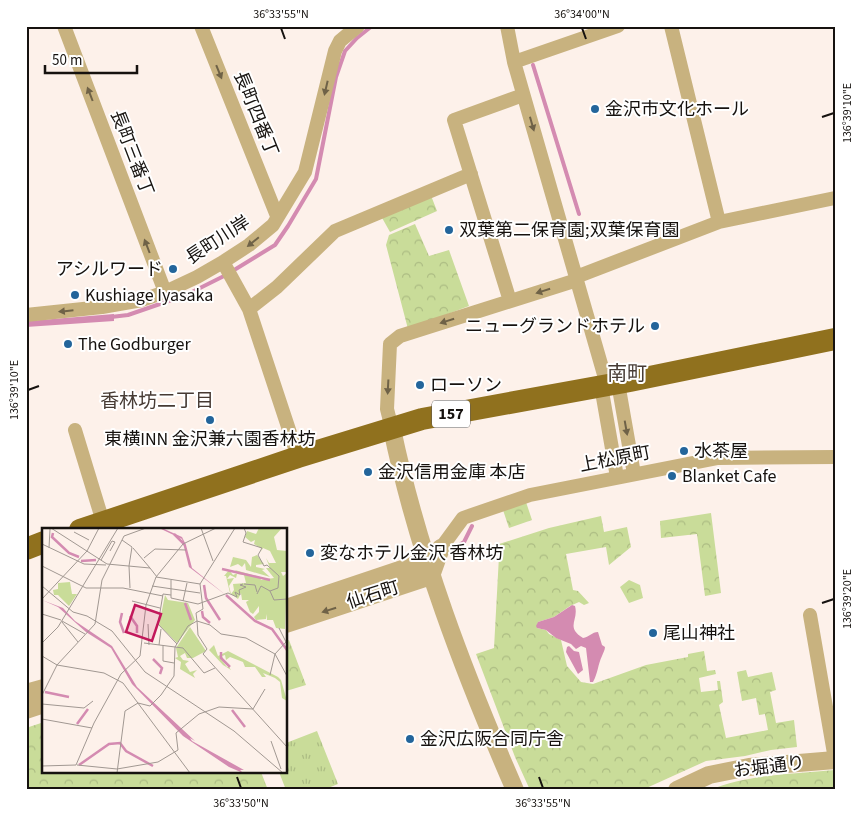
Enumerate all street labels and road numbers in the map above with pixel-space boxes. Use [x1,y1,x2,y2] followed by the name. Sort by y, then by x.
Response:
[228,68,284,160] street label: 長町四番丁
[104,107,160,199] street label: 長町三番丁
[181,210,255,270] street label: 長町川岸
[432,400,470,428] road number: 157
[577,440,653,478] street label: 上松原町
[343,575,403,615] street label: 仙石町
[732,750,806,784] street label: お堀通り

